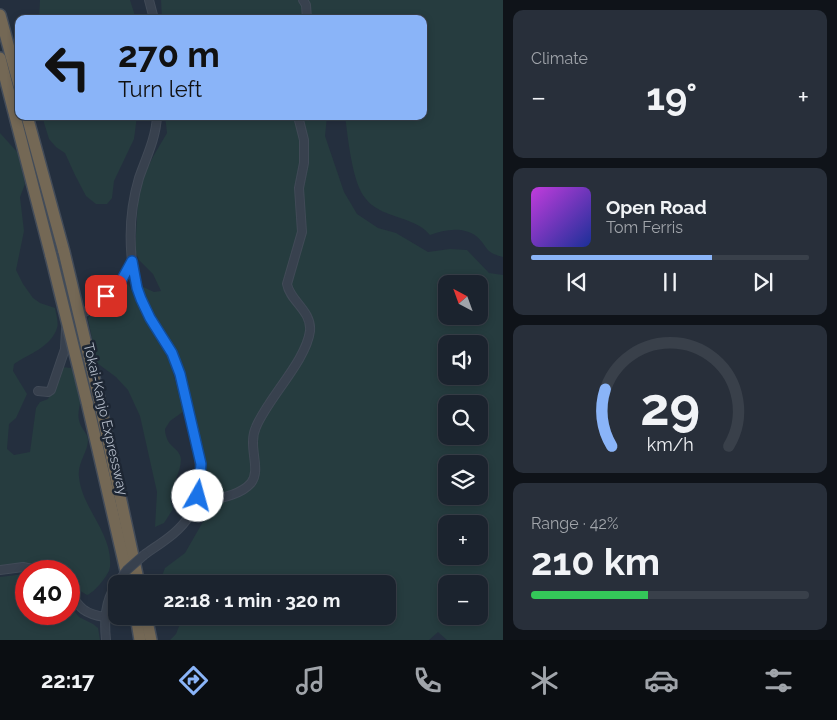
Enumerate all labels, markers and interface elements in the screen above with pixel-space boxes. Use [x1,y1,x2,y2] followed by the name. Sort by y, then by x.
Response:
[118,34,220,75] text: 270 m
[35,35,100,100] icon: left
[531,49,588,68] text: Climate
[646,74,697,119] text: 19°
[118,76,202,102] text: Turn left
[531,81,546,114] text: −
[797,81,809,114] text: +
[606,196,707,218] text: Open Road
[606,218,683,237] text: Tom Ferris
[563,268,591,296] icon: previous
[656,268,684,296] icon: pause
[749,268,777,296] icon: next
[85,275,127,317] pin
[438,275,488,325] north arrow
[438,275,488,625] map controls
[92,282,120,310] icon: arrive
[438,335,488,385] button: sound
[81,341,131,497] street label: Tokai-Kanjo Expressway
[640,376,700,437] text: 29
[438,395,488,445] button: search
[646,434,694,455] text: km/h
[438,455,488,505] button: layers
[171,469,223,521] position arrow
[531,514,618,533] text: Range · 42%
[438,515,488,565] button: +
[531,539,660,584] text: 210 km
[15,560,80,625] speed limit sign: 40
[438,575,488,625] button: −
[164,589,340,611] text: 22:18 · 1 min · 320 m
[176,663,211,698] icon: directions
[293,663,328,698] icon: music
[410,663,445,698] icon: phone
[527,663,562,698] icon: climate
[644,663,679,698] icon: car
[761,663,796,698] icon: filters
[41,667,94,693] text: 22:17

